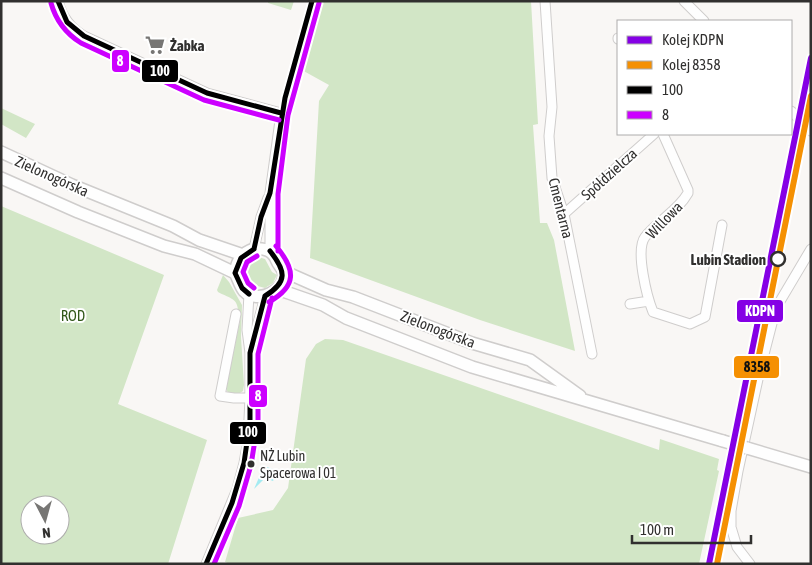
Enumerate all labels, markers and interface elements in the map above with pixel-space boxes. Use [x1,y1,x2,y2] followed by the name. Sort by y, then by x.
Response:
[617,20,792,135] legend
[662,31,724,48] text: Kolej KDPN
[144,34,166,56] supermarket icon: Żabka
[170,37,204,54] place label: Żabka
[111,49,130,73] line badge: 8
[117,53,124,69] text: 8
[662,56,720,73] text: Kolej 8358
[141,59,179,83] line badge: 100
[150,63,170,79] text: 100
[662,81,683,98] text: 100
[662,106,669,123] text: 8
[578,145,640,203] street label: Spółdzielcza
[13,152,91,200] street label: Zielonogórska
[545,176,577,240] street label: Cmentarna
[642,198,686,242] street label: Willowa
[691,251,766,268] place label: Lubin Stadion
[770,251,786,267] marker: Lubin Stadion
[736,299,784,323] line badge: KDPN
[745,303,775,319] text: KDPN
[61,307,85,324] park label: ROD
[398,307,478,351] street label: Zielonogórska
[733,355,780,379] line badge: 8358
[744,359,771,375] text: 8358
[248,384,268,408] line badge: 8
[255,388,262,404] text: 8
[229,421,267,445] line badge: 100
[238,424,258,440] text: 100
[260,448,336,481] place label: NŻ Lubin Spacerowa I 01
[246,459,256,469] marker: NŻ Lubin Spacerowa I 01
[20,495,70,545] north arrow
[632,512,751,544] scale bar
[640,521,674,538] text: 100 m
[41,525,51,541] text: N

